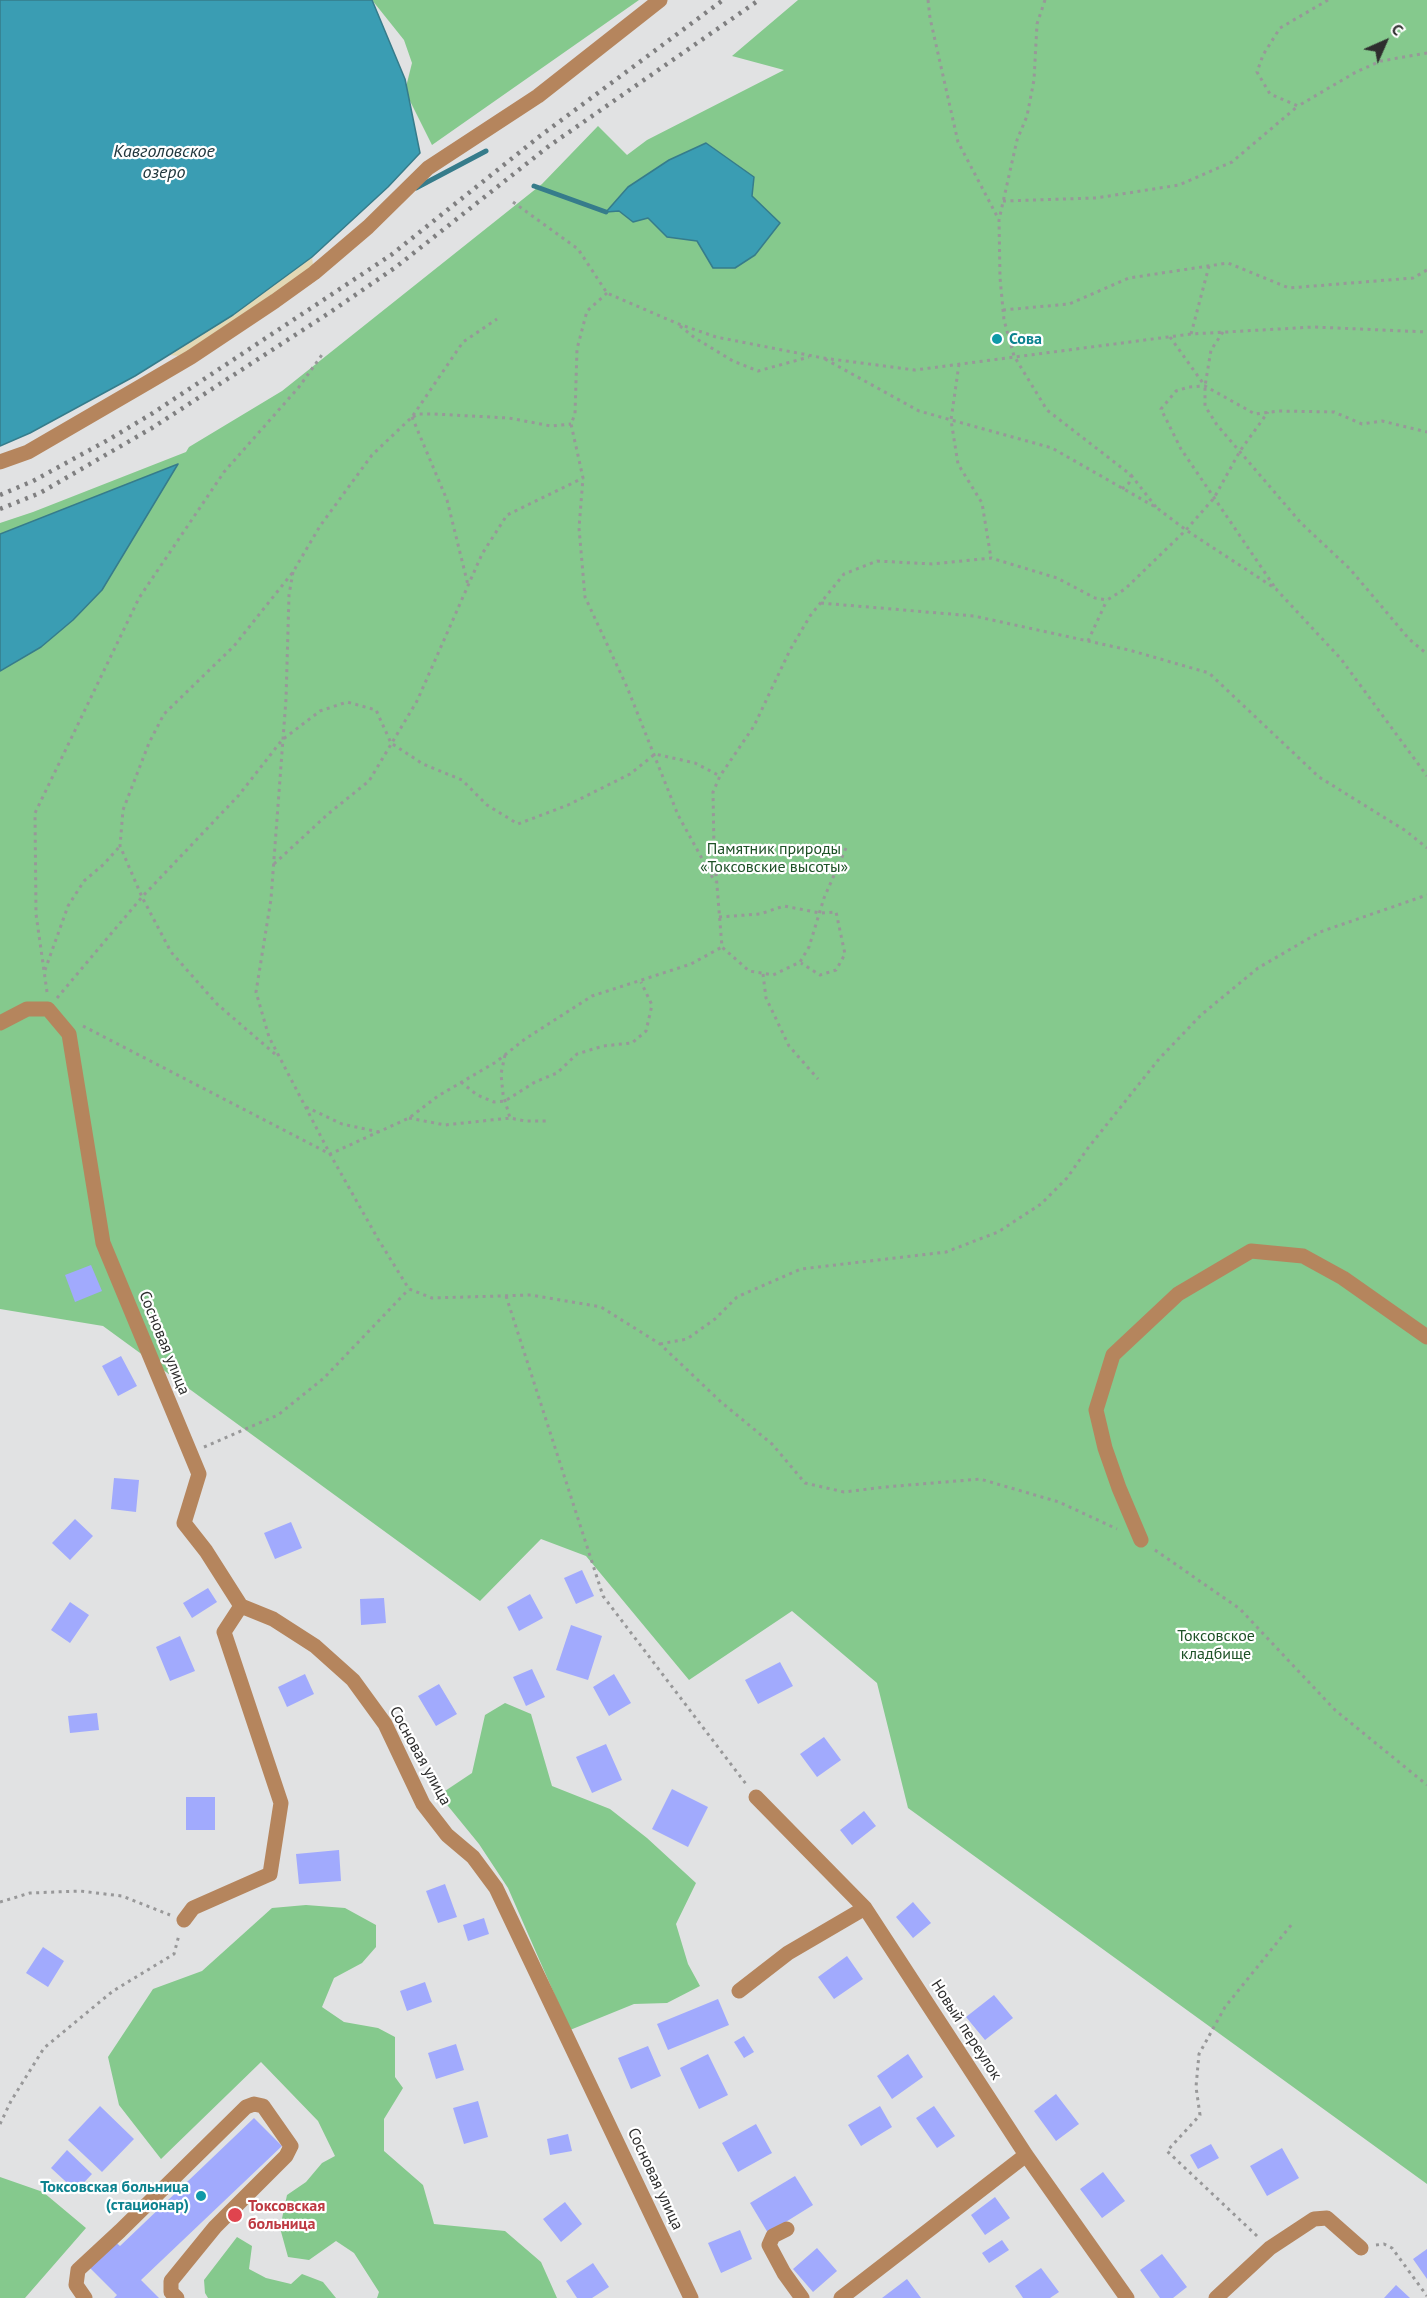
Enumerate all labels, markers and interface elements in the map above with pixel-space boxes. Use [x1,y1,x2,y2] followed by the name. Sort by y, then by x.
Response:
[1355,12,1415,72] north arrow
[1387,19,1408,40] text: С
[113,141,215,184] water label: Кавголовское озеро
[1009,329,1042,349] place label: Сова
[990,332,1004,346] marker: Сова
[700,839,848,877] park label: Памятник природы «Токсовские высоты»
[134,1288,194,1398] street label: Сосновая улица
[1177,1626,1255,1664] park label: Токсовское кладбище
[385,1703,455,1809] street label: Сосновая улица
[926,1976,1006,2084] street label: Новый переулок
[623,2125,687,2233] street label: Сосновая улица
[40,2177,189,2215] place label: Токсовская больница (стационар)
[194,2189,208,2203] marker: Токсовская больница (стационар)
[248,2196,325,2234] place label: Токсовская больница
[226,2206,244,2224] marker: Токсовская больница

